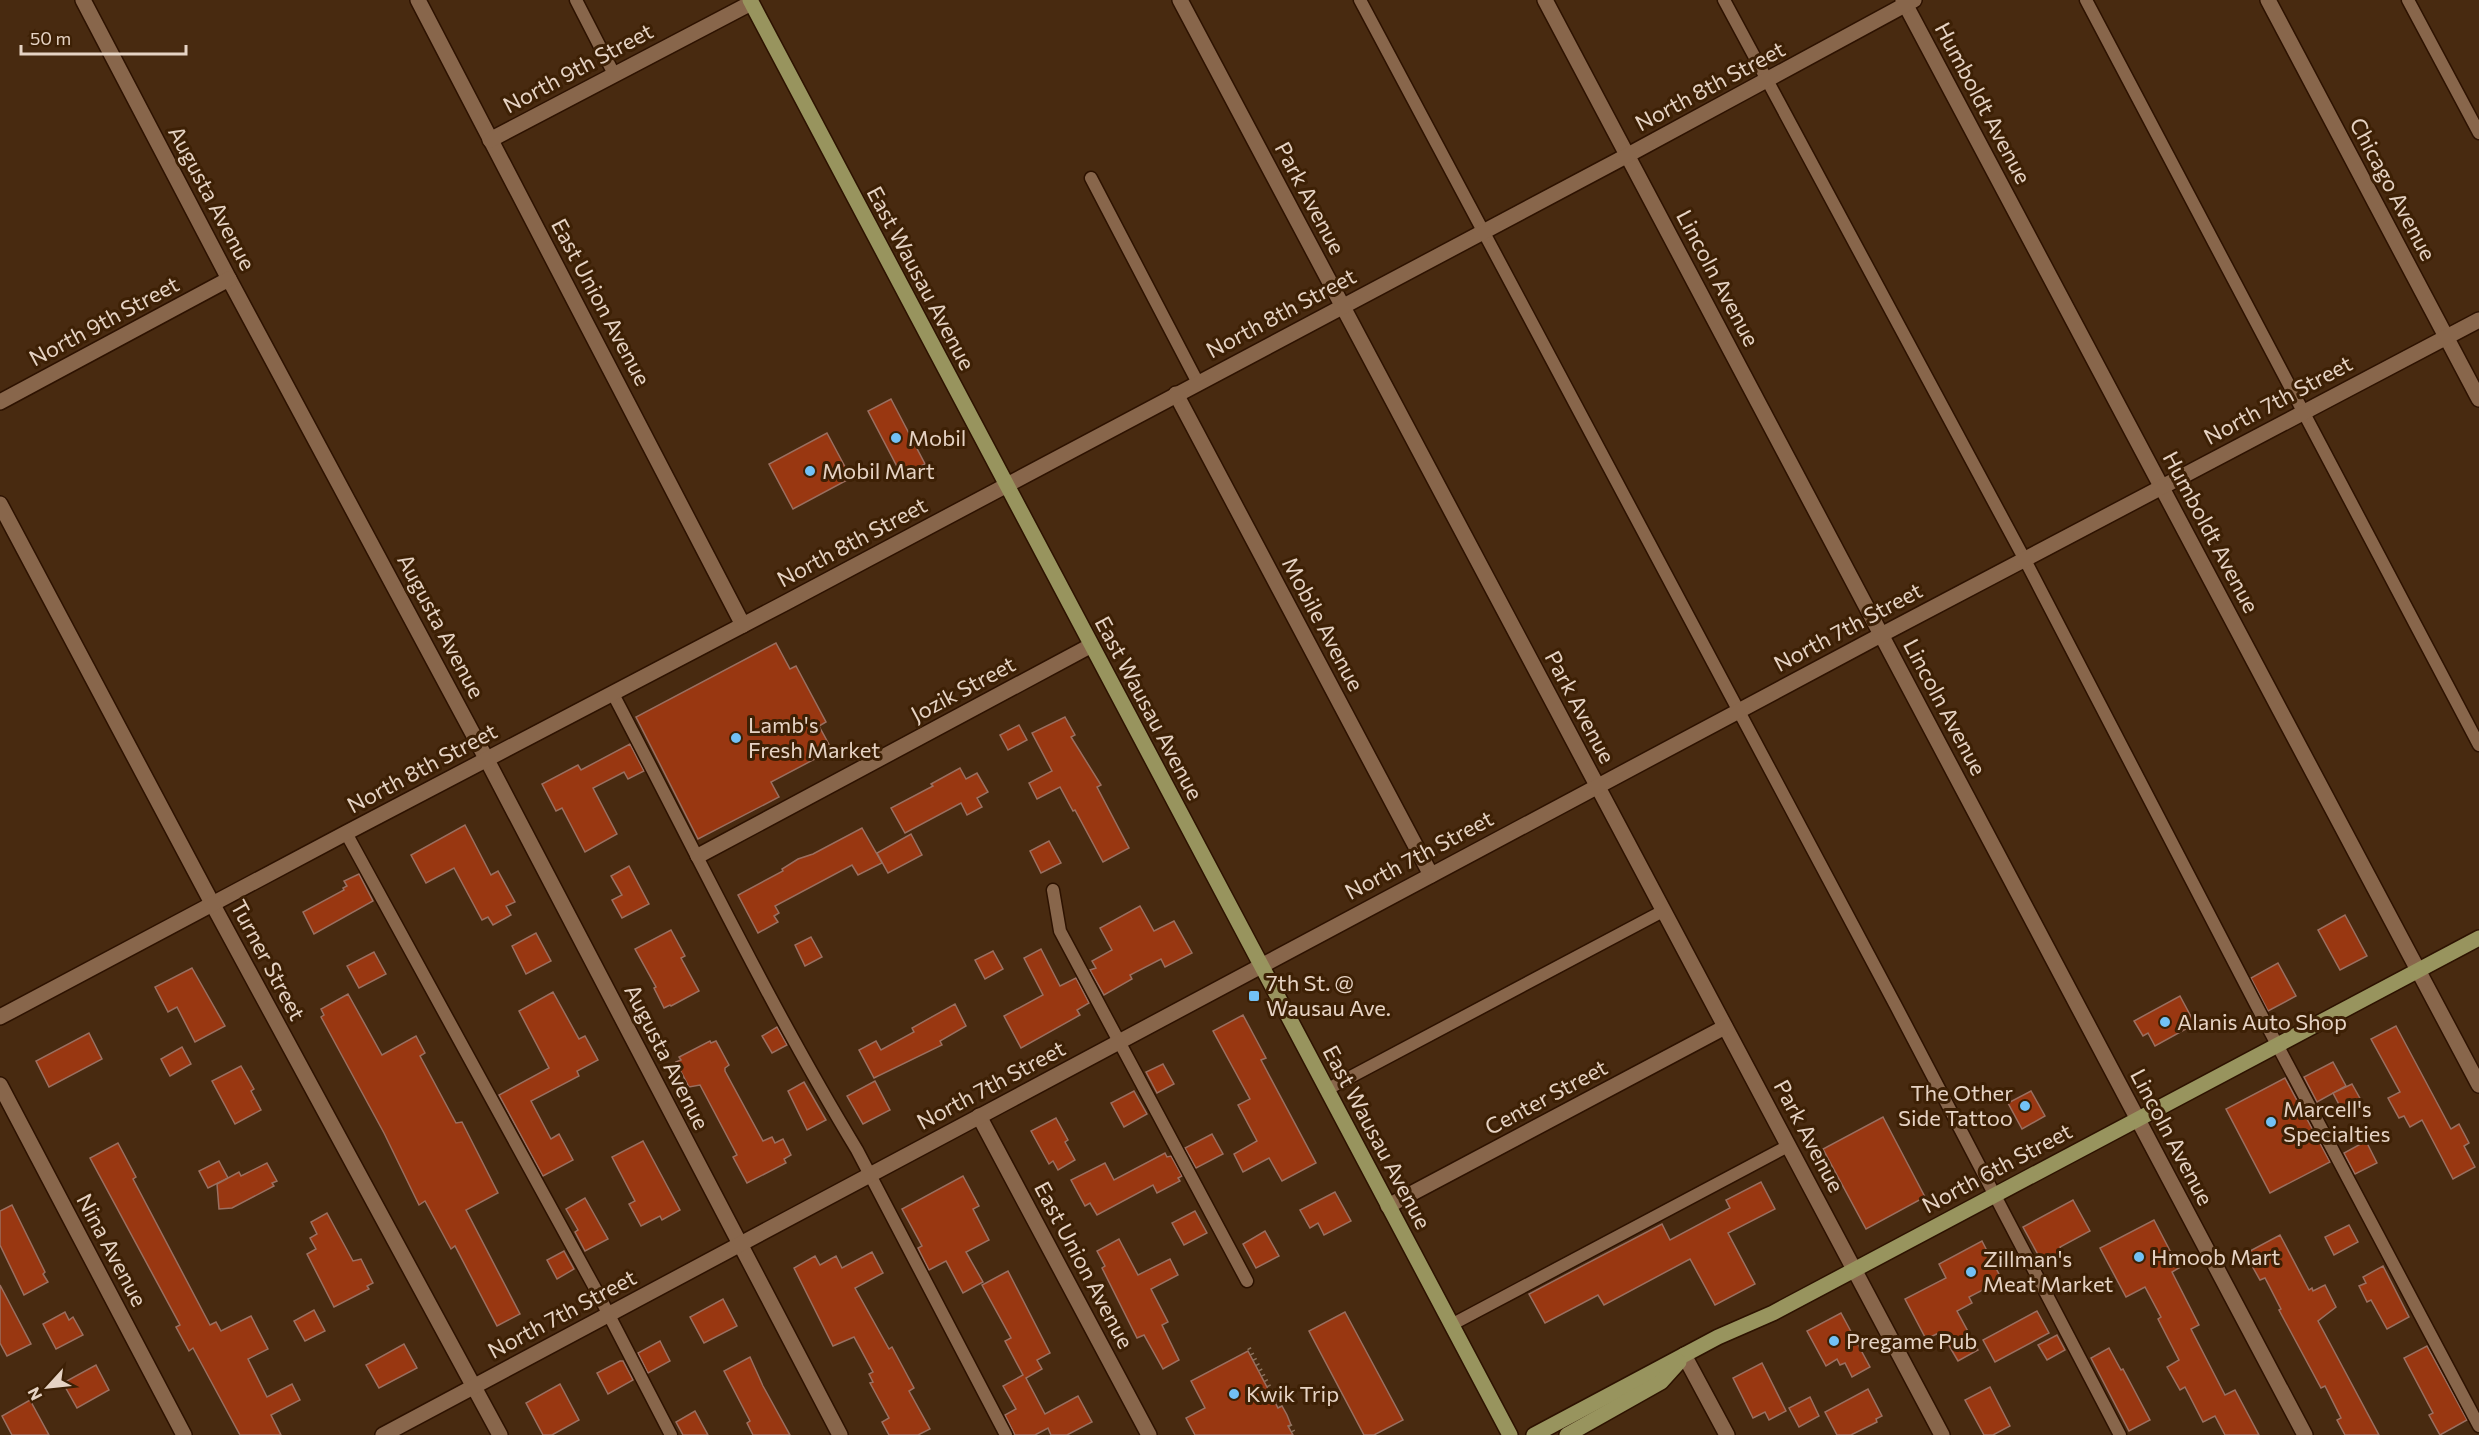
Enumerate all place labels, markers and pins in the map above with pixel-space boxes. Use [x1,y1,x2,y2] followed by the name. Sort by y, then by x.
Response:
[908,424,966,451] place label: Mobil
[889,431,903,445] marker: Mobil
[822,457,935,484] place label: Mobil Mart
[803,464,817,478] marker: Mobil Mart
[748,711,880,763] place label: Lamb's Fresh Market
[729,731,743,745] marker: Lamb's Fresh Market
[1266,969,1391,1021] place label: 7th St. @ Wausau Ave.
[1247,989,1261,1003] marker: 7th St. @ Wausau Ave.
[2177,1008,2347,1035] place label: Alanis Auto Shop
[2158,1015,2172,1029] marker: Alanis Auto Shop
[1898,1079,2013,1131] place label: The Other Side Tattoo
[2283,1095,2390,1147] place label: Marcell's Specialties
[2018,1099,2032,1113] marker: The Other Side Tattoo
[2264,1115,2278,1129] marker: Marcell's Specialties
[2151,1243,2280,1270] place label: Hmoob Mart
[1983,1245,2113,1297] place label: Zillman's Meat Market
[2132,1250,2146,1264] marker: Hmoob Mart
[1964,1265,1978,1279] marker: Zillman's Meat Market
[1846,1327,1977,1354] place label: Pregame Pub
[1827,1334,1841,1348] marker: Pregame Pub
[1246,1380,1339,1407] place label: Kwik Trip
[1227,1387,1241,1401] marker: Kwik Trip

